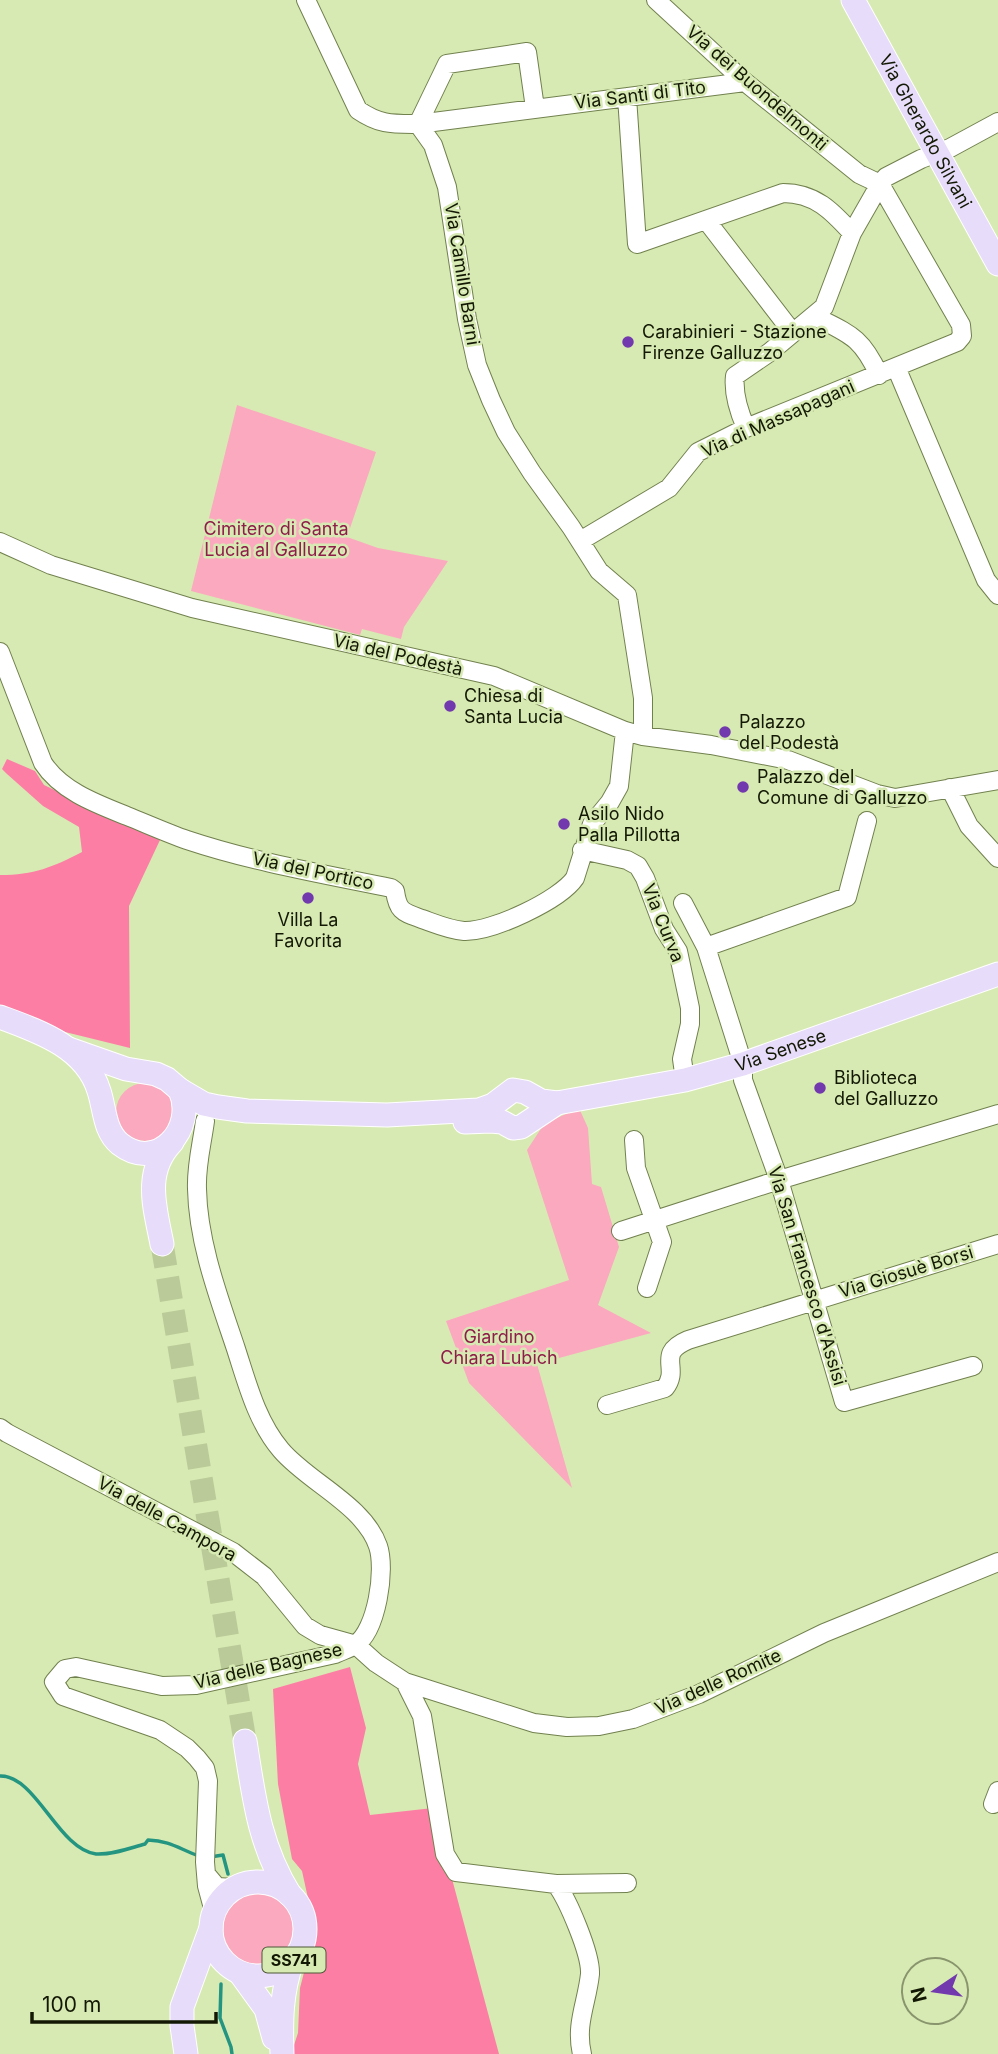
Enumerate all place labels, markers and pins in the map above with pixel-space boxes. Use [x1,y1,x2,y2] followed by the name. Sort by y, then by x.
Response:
[642,321,827,363] place label: Carabinieri - Stazione Firenze Galluzzo
[620,334,636,350] marker: Carabinieri - Stazione Firenze Galluzzo
[464,685,563,727] place label: Chiesa di Santa Lucia
[442,698,458,714] marker: Chiesa di Santa Lucia
[739,711,839,753] place label: Palazzo del Podestà
[717,724,733,740] marker: Palazzo del Podestà
[757,766,927,808] place label: Palazzo del Comune di Galluzzo
[735,779,751,795] marker: Palazzo del Comune di Galluzzo
[578,803,680,845] place label: Asilo Nido Palla Pillotta
[556,816,572,832] marker: Asilo Nido Palla Pillotta
[300,890,316,906] marker: Villa La Favorita
[274,909,342,951] place label: Villa La Favorita
[834,1067,938,1109] place label: Biblioteca del Galluzzo
[812,1080,828,1096] marker: Biblioteca del Galluzzo

